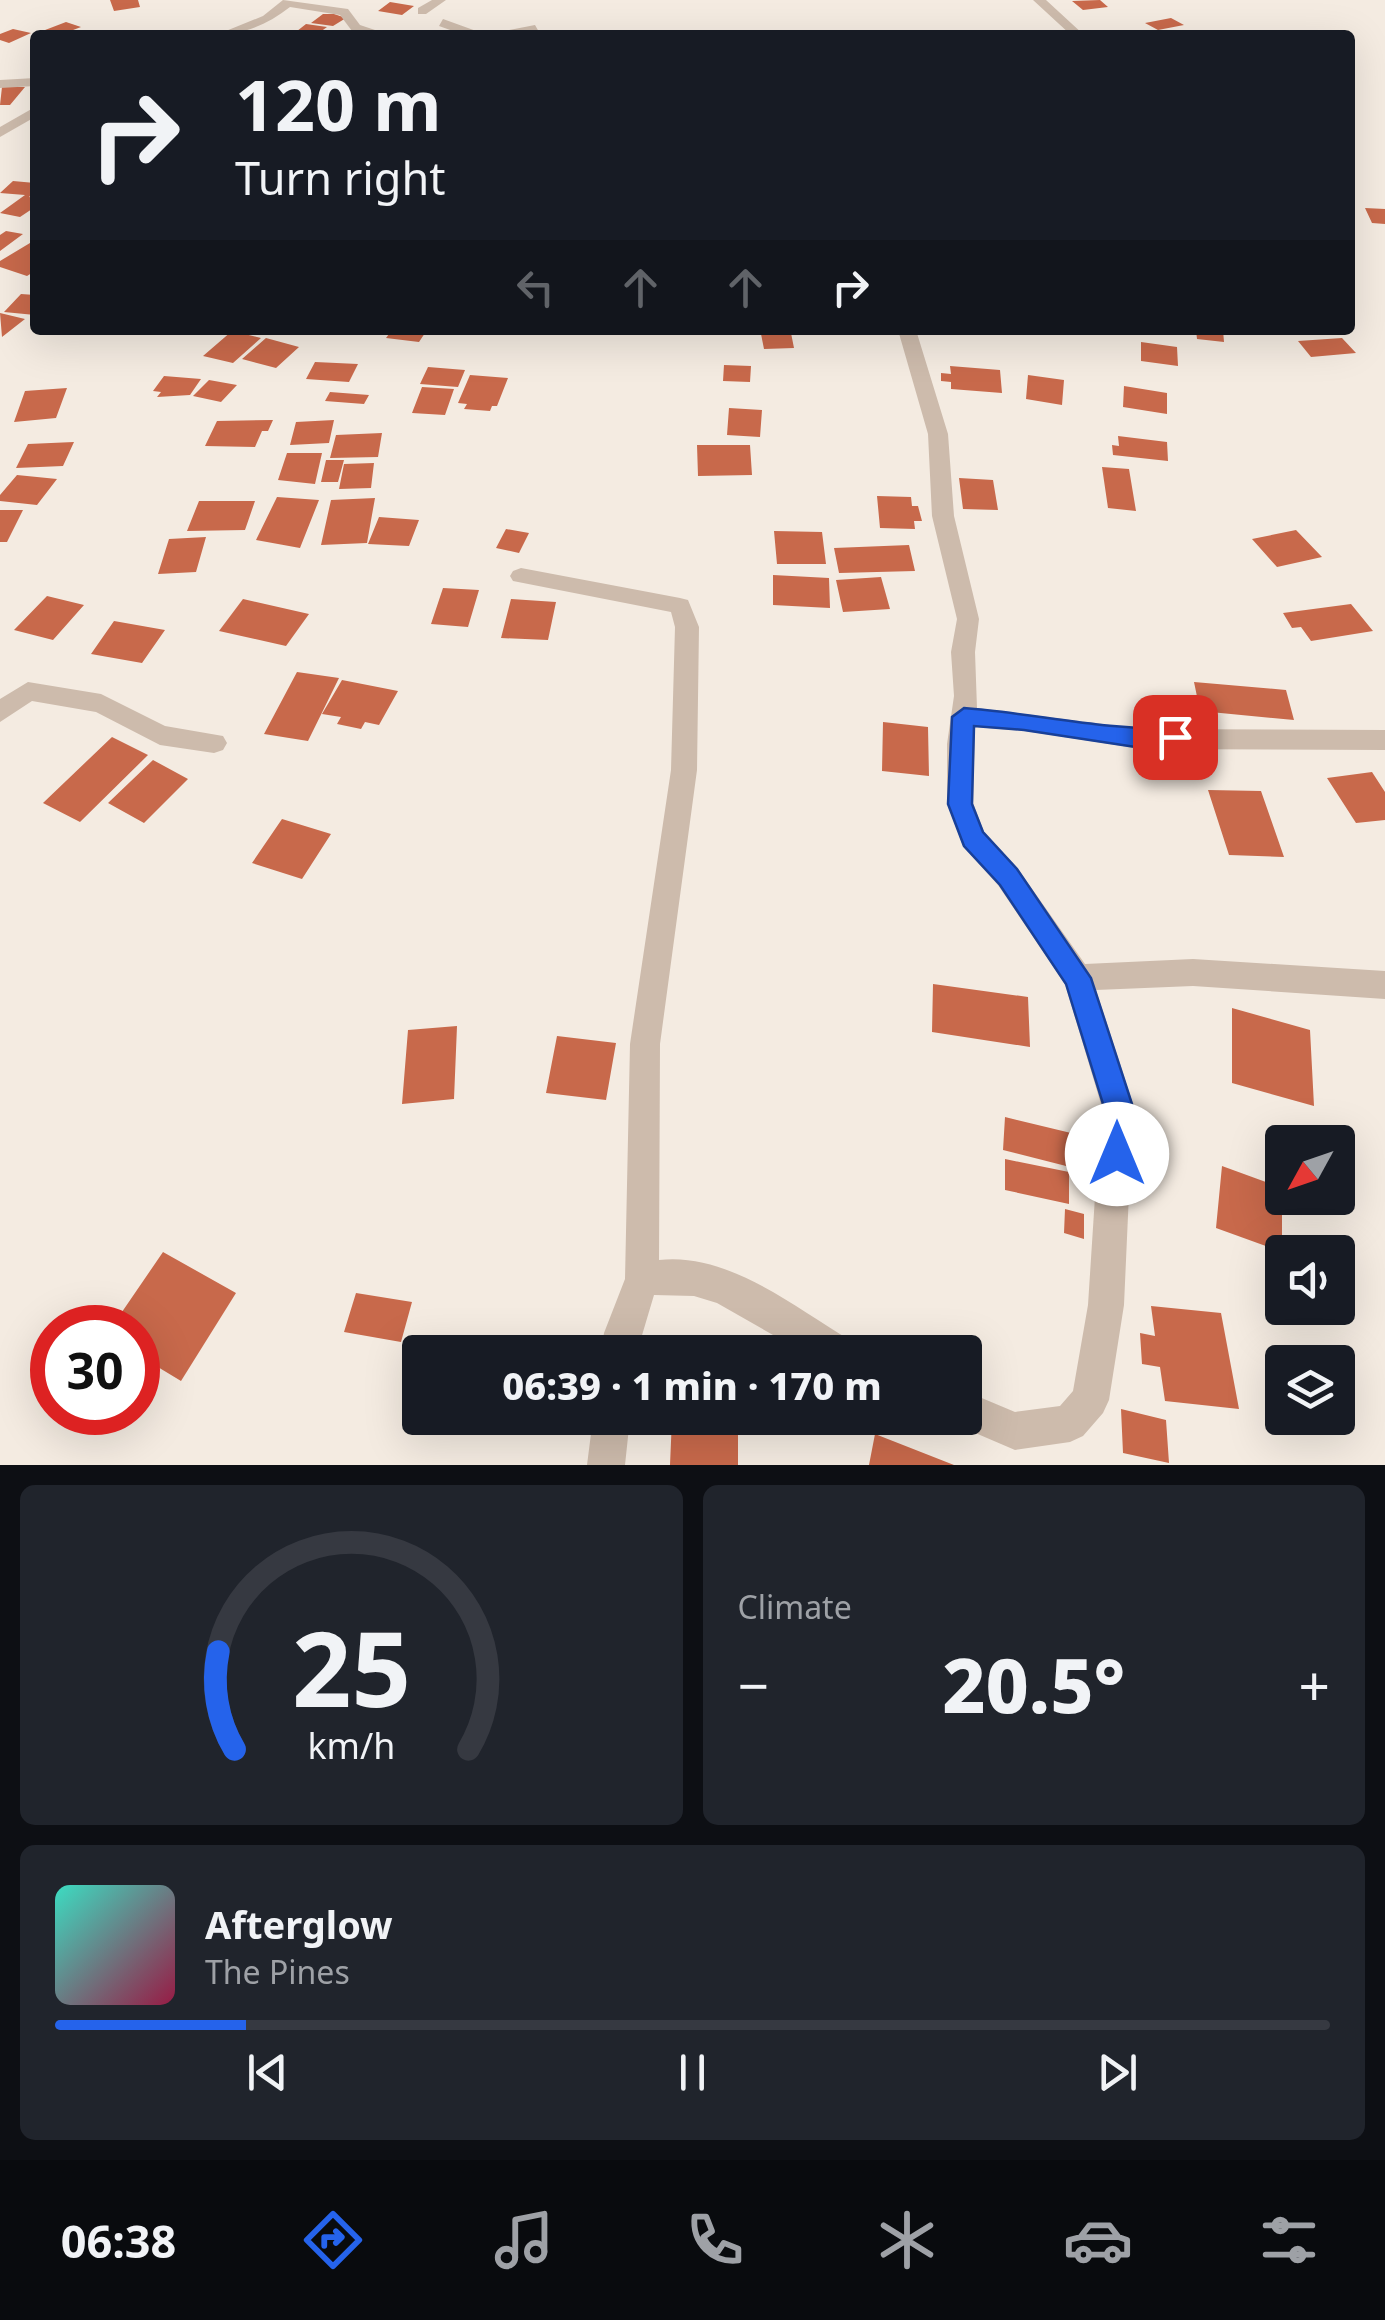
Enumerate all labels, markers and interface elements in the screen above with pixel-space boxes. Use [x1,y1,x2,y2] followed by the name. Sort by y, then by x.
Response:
[235,56,442,152] text: 120 m
[70,70,200,200] icon: right
[235,147,446,208] text: Turn right
[508,260,563,315] icon: left
[613,260,668,315] icon: ahead
[718,260,773,315] icon: ahead
[823,260,878,315] icon: right
[1133,695,1218,780] pin
[1148,710,1203,765] icon: arrive
[1065,1102,1169,1206] position arrow
[1265,1125,1355,1215] north arrow
[1265,1125,1355,1435] map controls
[1265,1235,1355,1325] button: sound
[30,1305,160,1435] speed limit sign: 30
[1265,1345,1355,1435] button: layers
[502,1359,882,1411] text: 06:39 · 1 min · 170 m
[738,1585,852,1628] text: Climate
[292,1596,411,1737] text: 25
[942,1633,1125,1735] text: 20.5°
[738,1647,769,1722] text: −
[1299,1647,1330,1722] text: +
[307,1721,395,1769] text: km/h
[205,1898,393,1950] text: Afterglow
[205,1950,350,1993] text: The Pines
[240,2045,295,2100] icon: previous
[665,2045,720,2100] icon: pause
[1090,2045,1145,2100] icon: next
[298,2205,368,2275] icon: directions
[489,2205,559,2275] icon: music
[680,2205,750,2275] icon: phone
[872,2205,942,2275] icon: climate
[1063,2205,1133,2275] icon: car
[1254,2205,1324,2275] icon: filters
[61,2210,176,2271] text: 06:38

